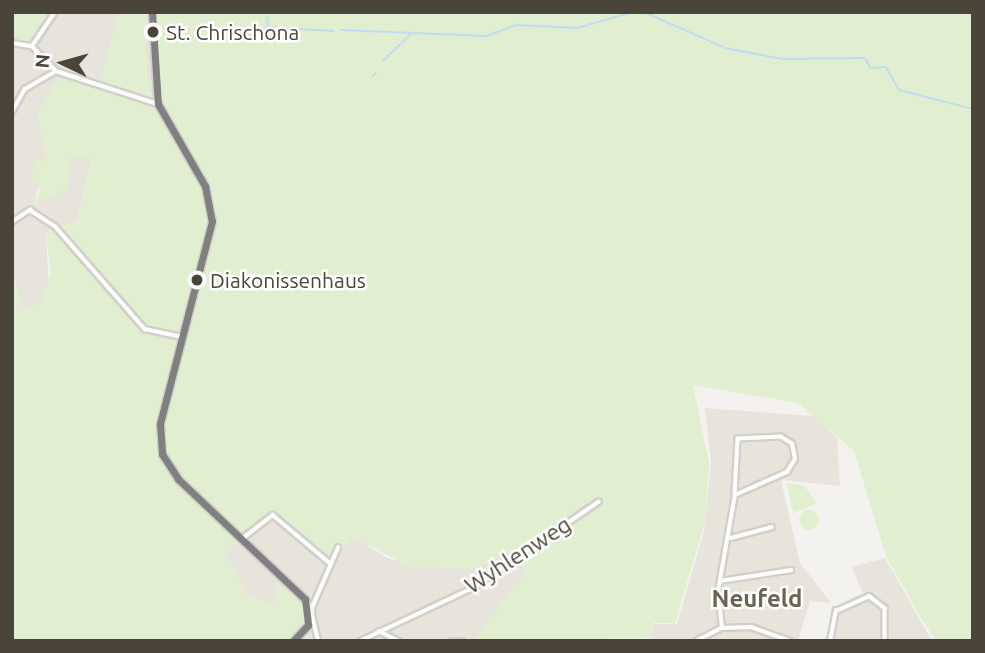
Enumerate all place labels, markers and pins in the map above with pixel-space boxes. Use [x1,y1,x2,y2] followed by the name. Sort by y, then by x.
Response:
[166,19,299,45] place label: St. Chrischona
[146,25,160,39] marker: St. Chrischona
[210,267,366,293] place label: Diakonissenhaus
[190,273,204,287] marker: Diakonissenhaus

